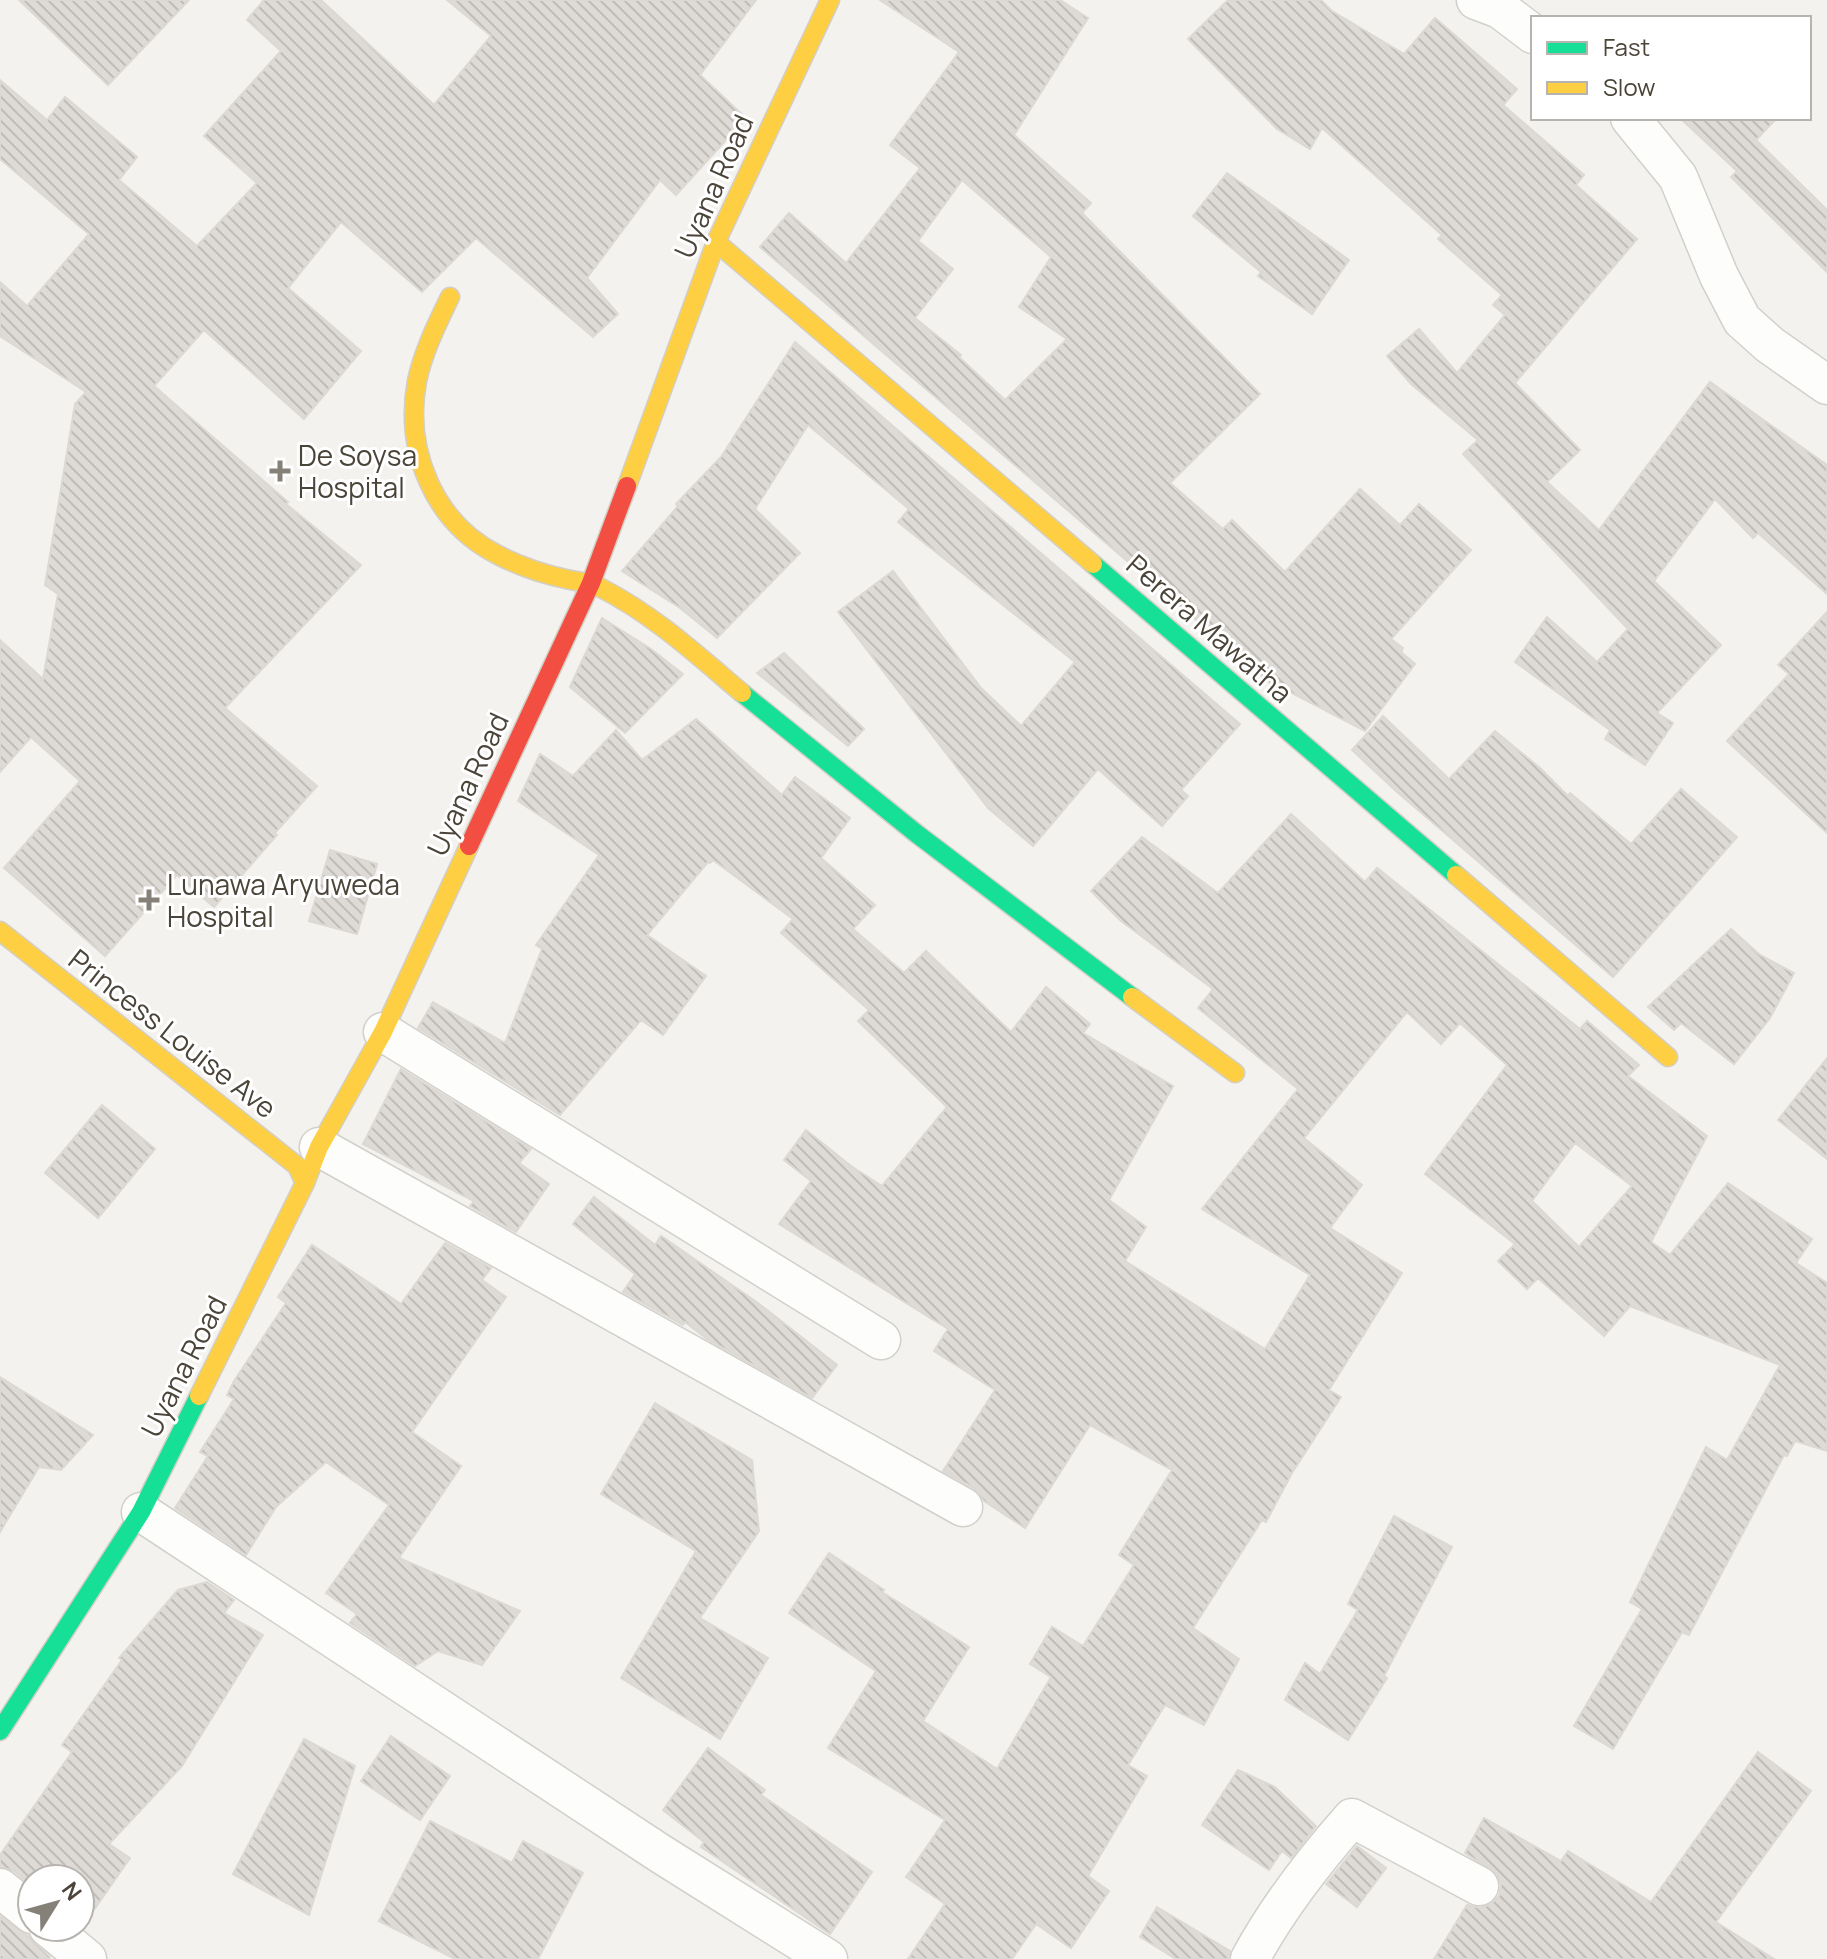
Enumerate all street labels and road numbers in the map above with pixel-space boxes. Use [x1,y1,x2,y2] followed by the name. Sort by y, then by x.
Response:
[664,108,762,264] street label: Uyana Road
[1119,545,1301,711] street label: Perera Mawatha
[417,706,517,862] street label: Uyana Road
[61,940,285,1126] street label: Princess Louise Ave
[131,1289,235,1443] street label: Uyana Road

